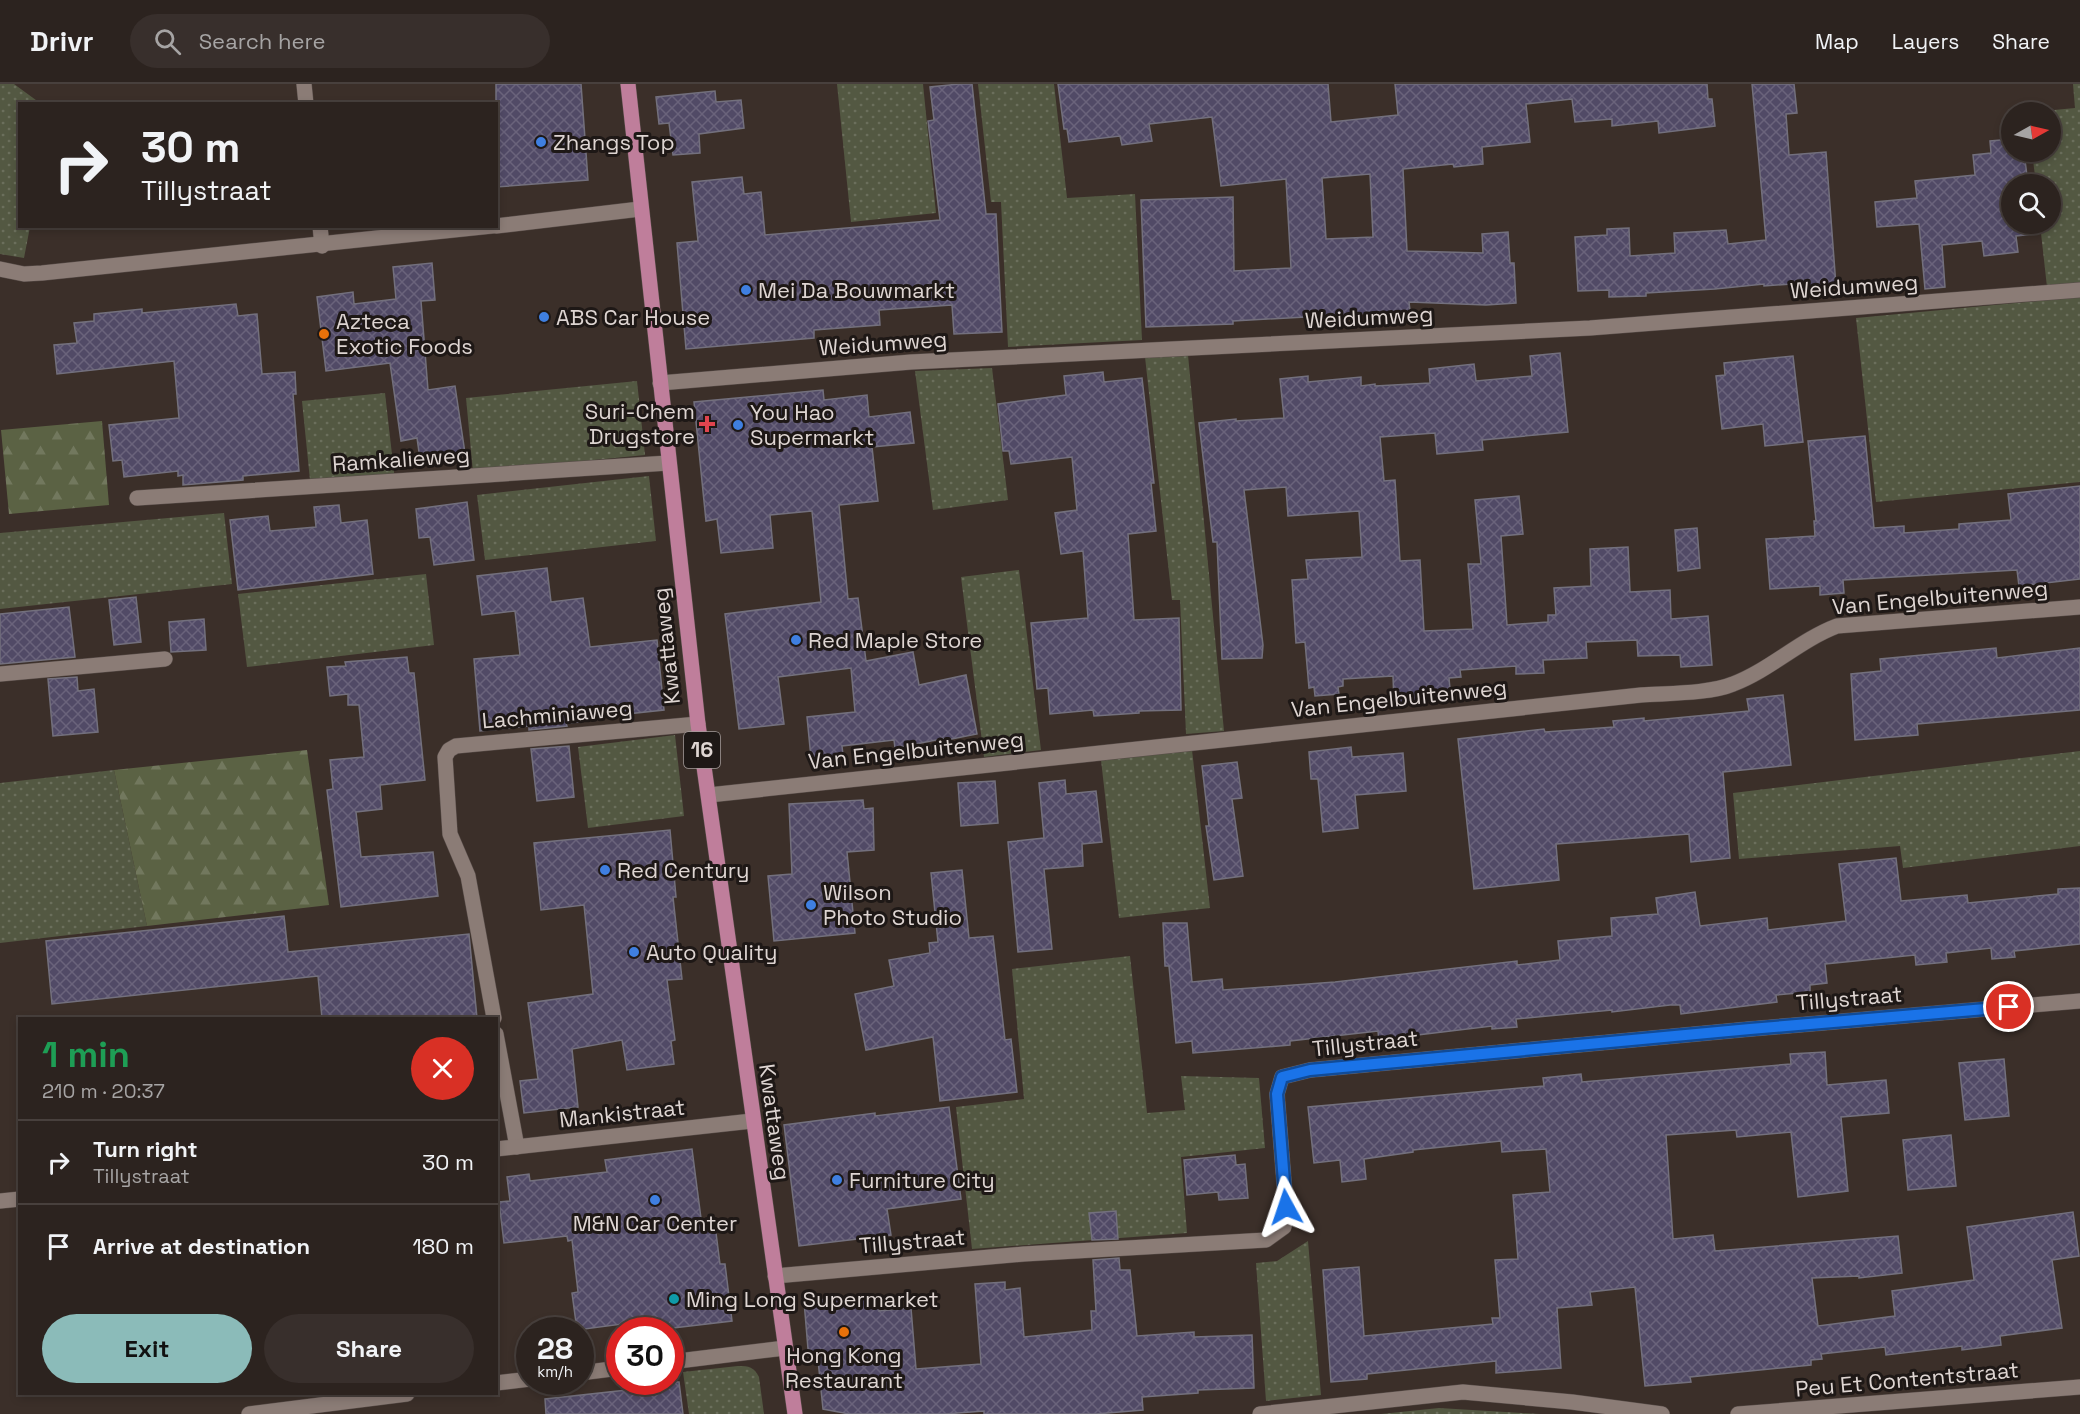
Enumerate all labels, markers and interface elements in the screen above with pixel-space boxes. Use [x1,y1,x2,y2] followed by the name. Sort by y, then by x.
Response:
[130,14,550,68] search box
[30,23,94,59] text: Drivr
[151,25,184,58] icon: search
[199,27,325,55] text: Search here
[1815,28,1859,55] text: Map
[1892,28,1959,55] text: Layers
[1992,28,2050,55] text: Share
[2001,102,2061,162] north arrow
[2001,102,2061,234] map controls
[141,121,240,174] text: 30 m
[42,126,120,204] icon: right
[553,128,675,156] place label: Zhangs Top
[534,135,548,149] marker: Zhangs Top
[141,173,272,208] text: Tillystraat
[2001,174,2061,234] button: search
[1789,268,1919,304] street label: Weidumweg
[758,276,955,304] place label: Mei Da Bouwmarkt
[739,283,753,297] marker: Mei Da Bouwmarkt
[1304,300,1434,334] street label: Weidumweg
[556,303,710,331] place label: ABS Car House
[336,307,473,360] place label: Azteca Exotic Foods
[537,310,551,324] marker: ABS Car House
[818,325,948,361] street label: Weidumweg
[317,327,331,341] marker: Azteca Exotic Foods
[585,397,695,450] place label: Suri-Chem Drugstore
[750,398,874,451] place label: You Hao Supermarkt
[700,417,714,431] marker: Suri-Chem Drugstore
[731,418,745,432] marker: You Hao Supermarkt
[331,440,471,478] street label: Ramkalieweg
[1831,574,2049,620] street label: Van Engelbuitenweg
[646,586,686,706] street label: Kwattaweg
[808,626,982,654] place label: Red Maple Store
[789,633,803,647] marker: Red Maple Store
[1290,673,1508,723] street label: Van Engelbuitenweg
[480,693,634,735] street label: Lachminiaweg
[807,725,1025,775] street label: Van Engelbuitenweg
[684,732,720,768] road number: 16
[617,856,749,884] place label: Red Century
[598,863,612,877] marker: Red Century
[823,878,962,931] place label: Wilson Photo Studio
[804,898,818,912] marker: Wilson Photo Studio
[646,938,778,966] place label: Auto Quality
[627,945,641,959] marker: Auto Quality
[1795,979,1903,1017] street label: Tillystraat
[1983,981,2034,1032] pin
[1992,990,2025,1023] icon: arrive
[1311,1024,1419,1062] street label: Tillystraat
[42,1032,130,1078] text: 1 min
[411,1037,474,1100] button: close
[753,1062,797,1182] street label: Kwattaweg
[42,1078,165,1104] text: 210 m · 20:37
[558,1092,686,1134] street label: Mankistraat
[93,1135,198,1163] text: Turn right
[42,1146,75,1179] icon: right
[422,1148,474,1176] text: 30 m
[93,1163,190,1189] text: Tillystraat
[849,1166,995,1194] place label: Furniture City
[830,1173,844,1187] marker: Furniture City
[1254,1175,1318,1239] position arrow
[648,1193,662,1207] marker: M&N Car Center
[573,1209,737,1237] place label: M&N Car Center
[858,1222,966,1260] street label: Tillystraat
[42,1230,75,1263] icon: arrive
[93,1232,310,1260] text: Arrive at destination
[412,1232,474,1260] text: 180 m
[686,1285,939,1313] place label: Ming Long Supermarket
[667,1292,681,1306] marker: Ming Long Supermarket
[42,1314,252,1383] button: Exit
[264,1314,474,1383] button: Share
[606,1317,684,1395] speed limit sign: 30
[837,1325,851,1339] marker: Hong Kong Restaurant
[537,1329,573,1368] text: 28
[785,1341,903,1394] place label: Hong Kong Restaurant
[1794,1355,2020,1403] street label: Peu Et Contentstraat
[537,1362,573,1381] text: km/h

